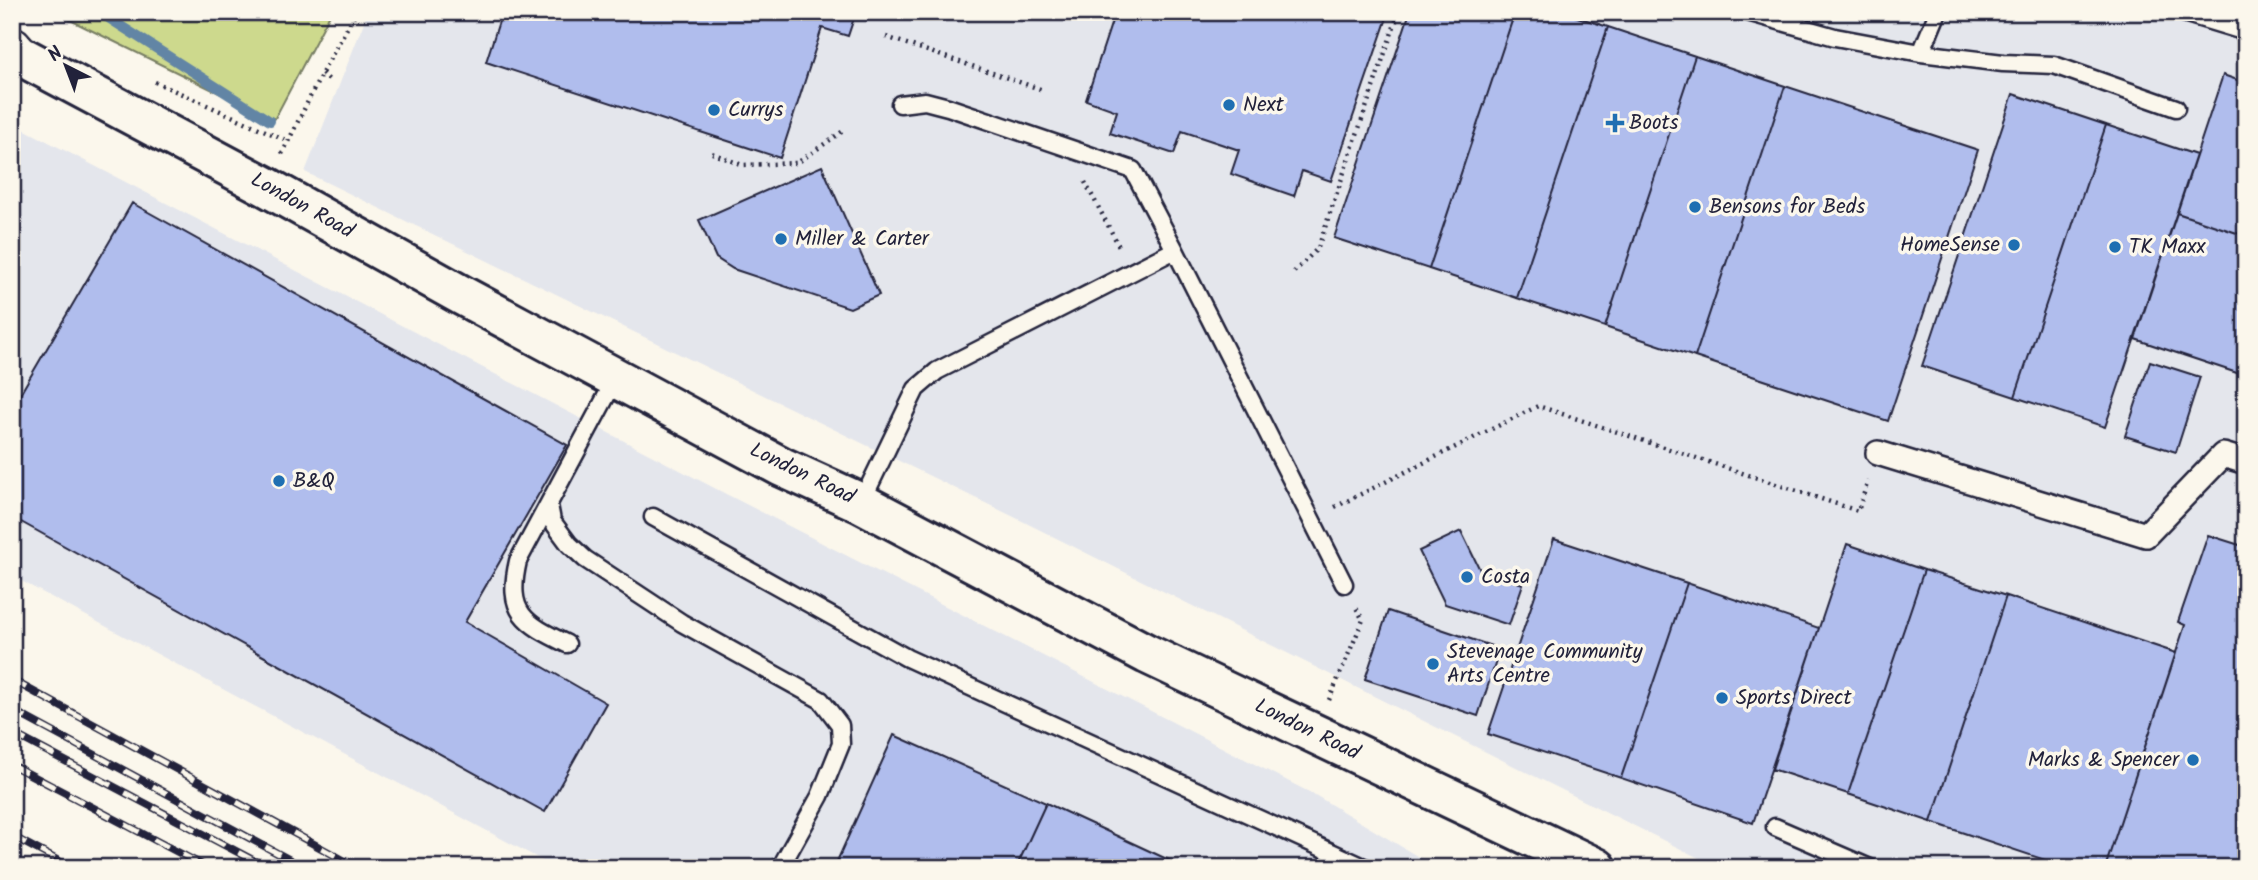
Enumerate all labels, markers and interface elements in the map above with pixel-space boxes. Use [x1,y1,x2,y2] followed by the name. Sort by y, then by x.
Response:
[32,32,102,102] north arrow
[41,40,70,70] text: N
[1243,89,1285,122] place label: Next
[728,94,783,127] place label: Currys
[1221,97,1237,113] marker: Next
[706,102,722,118] marker: Currys
[1629,107,1679,140] place label: Boots
[1607,115,1623,131] marker: Boots
[244,164,360,248] street label: London Road
[1709,191,1865,224] place label: Bensons for Beds
[1687,199,1703,215] marker: Bensons for Beds
[795,223,930,256] place label: Miller & Carter
[1900,229,2001,262] place label: HomeSense
[773,231,789,247] marker: Miller & Carter
[2129,231,2206,264] place label: TK Maxx
[2006,237,2022,253] marker: HomeSense
[2107,239,2123,255] marker: TK Maxx
[744,434,861,514] street label: London Road
[293,465,335,498] place label: B&Q
[271,473,287,489] marker: B&Q
[1481,561,1530,594] place label: Costa
[1459,569,1475,585] marker: Costa
[1447,636,1643,693] place label: Stevenage Community Arts Centre
[1425,656,1441,672] marker: Stevenage Community Arts Centre
[1736,682,1852,715] place label: Sports Direct
[1249,690,1366,770] street label: London Road
[1714,690,1730,706] marker: Sports Direct
[2028,744,2180,777] place label: Marks & Spencer
[2185,752,2201,768] marker: Marks & Spencer

